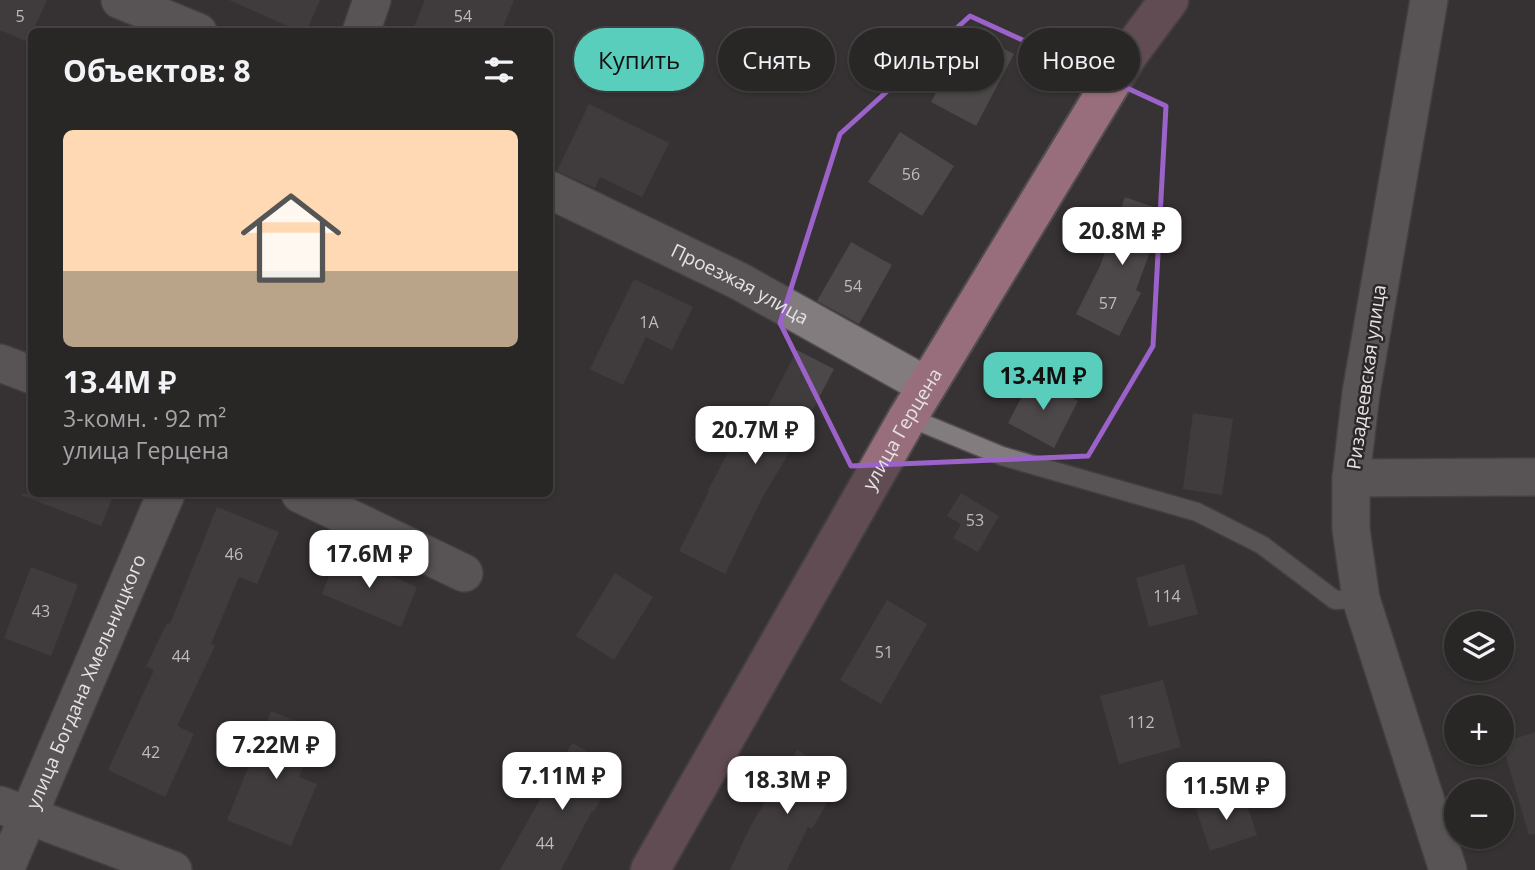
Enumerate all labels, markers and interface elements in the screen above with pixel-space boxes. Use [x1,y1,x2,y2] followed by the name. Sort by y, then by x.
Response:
[15,5,25,27] house number: 5
[454,5,472,27] house number: 54
[574,28,704,91] chip: Купить
[718,28,835,91] chip: Снять
[849,28,1004,91] chip: Фильтры
[1018,28,1140,91] chip: Новое
[63,50,251,91] text: Объектов: 8
[480,51,518,89] icon: filters
[902,163,920,185] house number: 56
[228,175,354,301] icon: home
[1057,208,1187,267] pin: 20.8M ₽
[1078,214,1166,246] text: 20.8M ₽
[667,237,814,330] street label: Проезжая улица
[844,275,862,297] house number: 54
[1340,283,1392,471] street label: Ризадеевская улица
[1099,292,1117,314] house number: 57
[639,311,660,333] house number: 1А
[978,352,1108,412] pin: 13.4M ₽
[999,359,1087,391] text: 13.4M ₽
[63,361,177,402] text: 13.4M ₽
[856,363,948,495] street label: улица Герцена
[63,402,226,434] text: 3-комн. · 92 m²
[690,406,820,466] pin: 20.7M ₽
[711,413,799,445] text: 20.7M ₽
[63,434,229,466] text: улица Герцена
[966,509,984,531] house number: 53
[304,530,434,590] pin: 17.6M ₽
[325,537,413,569] text: 17.6M ₽
[225,543,243,565] house number: 46
[20,550,152,813] street label: улица Богдана Хмельницкого
[1153,585,1181,607] house number: 114
[32,600,50,622] house number: 43
[1444,611,1514,849] map controls
[1444,611,1514,681] button: layers
[875,641,893,663] house number: 51
[172,645,190,667] house number: 44
[1444,695,1514,765] button: +
[1127,711,1155,733] house number: 112
[211,722,341,781] pin: 7.22M ₽
[232,728,320,760] text: 7.22M ₽
[142,741,160,763] house number: 42
[497,752,627,812] pin: 7.11M ₽
[722,756,852,816] pin: 18.3M ₽
[518,759,606,791] text: 7.11M ₽
[1161,762,1291,822] pin: 11.5M ₽
[743,763,831,795] text: 18.3M ₽
[1182,769,1270,801] text: 11.5M ₽
[1444,779,1514,849] button: −
[536,832,554,854] house number: 44

